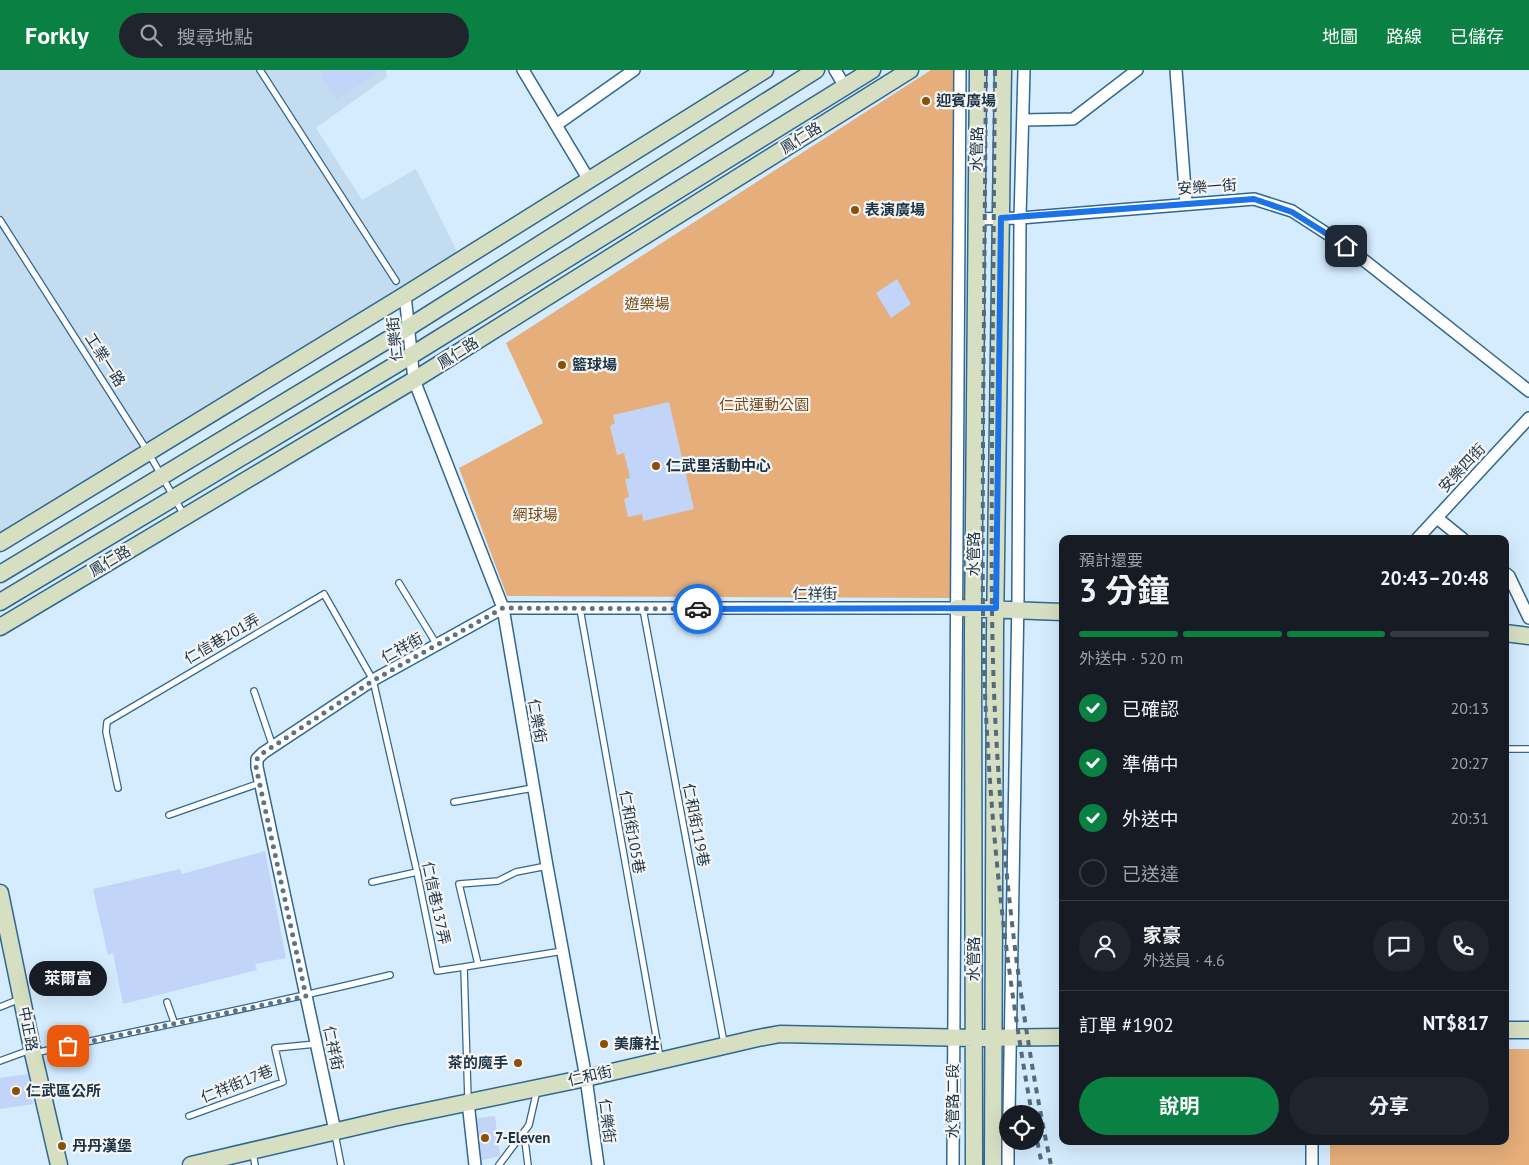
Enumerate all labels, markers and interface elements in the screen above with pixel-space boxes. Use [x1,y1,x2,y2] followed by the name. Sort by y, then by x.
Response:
[119,13,469,58] search box
[25,20,89,51] text: Forkly
[137,21,165,49] icon: search
[177,25,253,49] text: 搜尋地點
[1322,25,1358,48] text: 地圖
[1386,25,1422,48] text: 路線
[1450,25,1504,48] text: 已儲存
[936,91,996,110] place label: 迎賓廣場
[920,95,932,107] marker: 迎賓廣場
[777,118,825,158] street label: 鳳仁路
[967,126,986,172] street label: 水管路
[1176,175,1238,198] street label: 安樂一街
[865,200,925,219] place label: 表演廣場
[849,204,861,216] marker: 表演廣場
[1325,225,1367,267] pin
[1332,232,1360,260] icon: home
[624,294,670,313] park label: 遊樂場
[383,316,406,362] street label: 仁樂街
[81,329,130,390] street label: 工業一路
[434,333,482,373] street label: 鳳仁路
[572,355,617,374] place label: 籃球場
[556,359,568,371] marker: 籃球場
[719,395,809,414] park label: 仁武運動公園
[1434,439,1489,496] street label: 安樂四街
[666,456,771,475] place label: 仁武里活動中心
[650,460,662,472] marker: 仁武里活動中心
[512,505,558,524] park label: 網球場
[964,531,983,577] street label: 水管路
[86,541,134,580] street label: 鳳仁路
[1079,550,1143,570] text: 預計還要
[1380,566,1489,590] text: 20:43–20:48
[1079,569,1169,611] text: 3 分鐘
[673,584,723,634] courier
[792,584,838,603] street label: 仁祥街
[684,595,712,623] icon: car
[180,609,263,668] street label: 仁信巷201弄
[377,628,426,667] street label: 仁祥街
[1079,648,1183,668] text: 外送中 · 520 m
[1079,694,1107,722] icon: check
[524,697,551,745] street label: 仁樂街
[1122,697,1179,721] text: 已確認
[1451,698,1489,718] text: 20:13
[1079,749,1107,777] icon: check
[1122,752,1179,776] text: 準備中
[1451,753,1489,773] text: 20:27
[679,782,714,868] street label: 仁和街119巷
[616,789,649,875] street label: 仁和街105巷
[1079,804,1107,832] icon: check
[1122,807,1179,831] text: 外送中
[1451,808,1489,828] text: 20:31
[418,860,455,946] street label: 仁信巷137弄
[1122,862,1179,886] text: 已送達
[1079,920,1131,972] button: person
[1373,920,1425,972] button: chat
[1437,920,1489,972] button: phone
[1143,923,1181,947] text: 家豪
[964,936,983,982] street label: 水管路
[1143,950,1225,970] text: 外送員 · 4.6
[29,961,107,996] callout: 萊爾富
[44,968,92,988] text: 萊爾富
[15,1005,42,1053] street label: 中正路
[1423,1011,1489,1035] text: NT$817
[1079,1013,1174,1037] text: 訂單 #1902
[320,1024,347,1072] street label: 仁祥街
[47,1025,89,1067] pin
[54,1032,82,1060] icon: bag
[614,1034,659,1053] place label: 美廉社
[598,1038,610,1050] marker: 美廉社
[448,1053,508,1072] place label: 茶的魔手
[512,1057,524,1069] marker: 茶的魔手
[198,1060,276,1107] street label: 仁祥街17巷
[566,1061,614,1090] street label: 仁和街
[943,1063,962,1139] street label: 水管路二段
[1079,1077,1279,1135] button: 說明
[1289,1077,1489,1135] button: 分享
[26,1081,101,1100] place label: 仁武區公所
[10,1085,22,1097] marker: 仁武區公所
[595,1097,620,1144] street label: 仁樂街
[999,1105,1044,1150] map controls
[999,1105,1044,1150] button: locate
[495,1128,550,1147] place label: 7-Eleven
[479,1132,491,1144] marker: 7-Eleven
[72,1136,132,1155] place label: 丹丹漢堡
[56,1140,68,1152] marker: 丹丹漢堡

